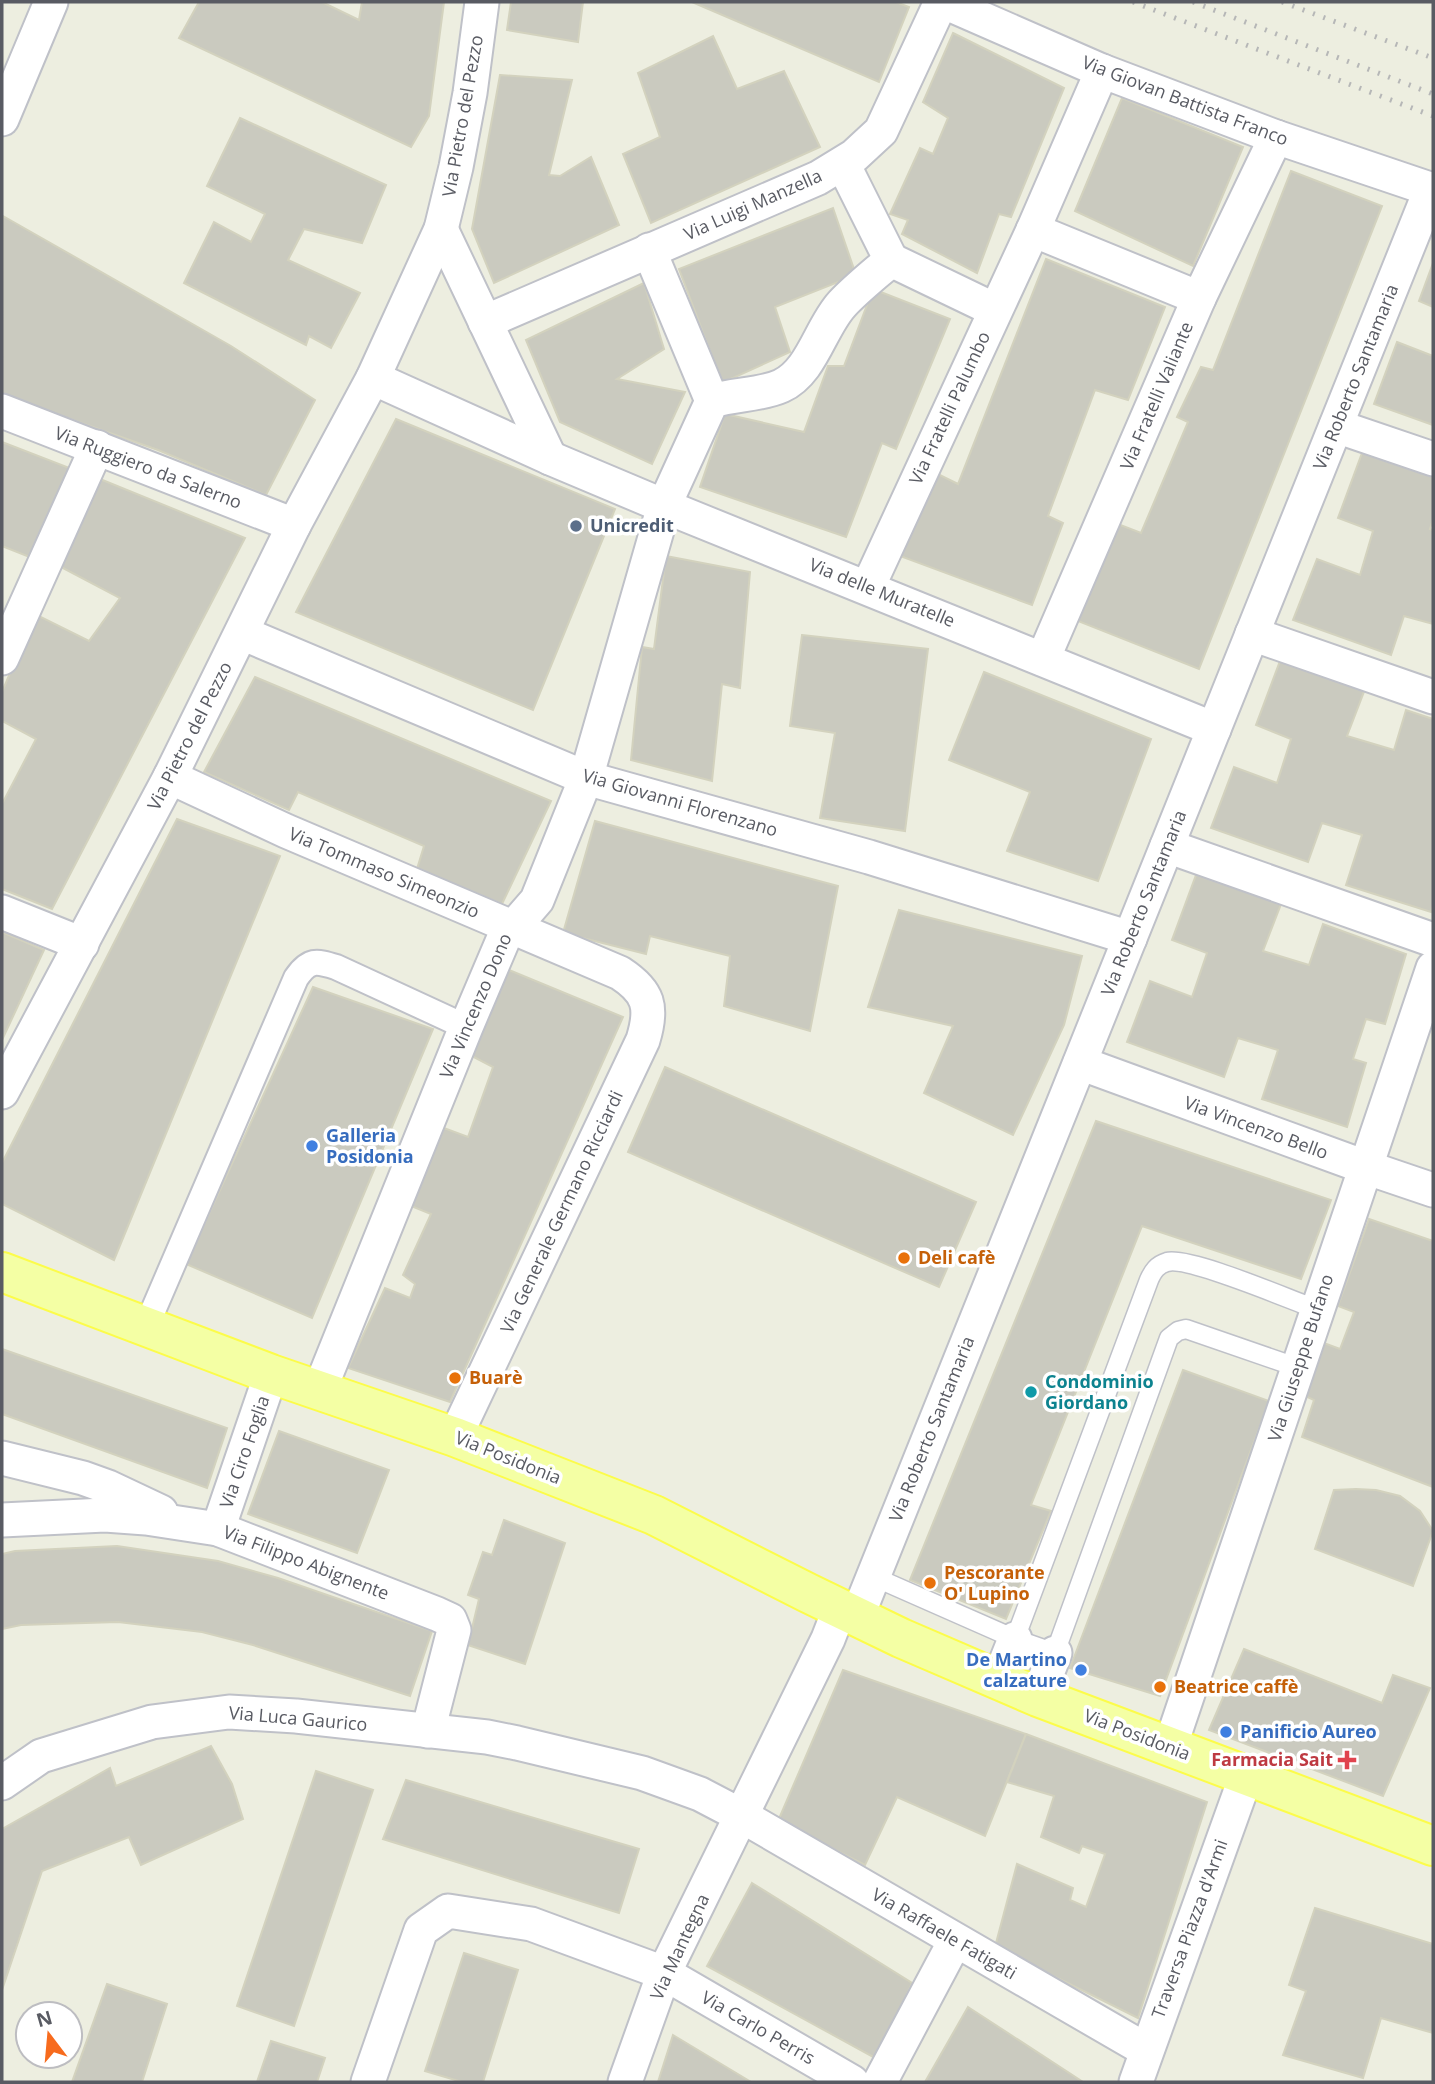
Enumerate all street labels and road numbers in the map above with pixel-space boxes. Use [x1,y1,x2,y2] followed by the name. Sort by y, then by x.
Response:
[436,33,488,199] street label: Via Pietro del Pezzo
[1079,50,1292,150] street label: Via Giovan Battista Franco
[680,163,825,245] street label: Via Luigi Manzella
[1307,280,1403,473] street label: Via Roberto Santamaria
[1114,318,1198,473] street label: Via Fratelli Valiante
[903,327,995,488] street label: Via Fratelli Palumbo
[51,420,245,514] street label: Via Ruggiero da Salerno
[806,552,959,632] street label: Via delle Muratelle
[141,657,237,814] street label: Via Pietro del Pezzo
[580,763,781,841] street label: Via Giovanni Florenzano
[1095,806,1191,999] street label: Via Roberto Santamaria
[285,821,483,923] street label: Via Tommaso Simeonzio
[434,929,517,1082] street label: Via Vincenzo Dono
[494,1086,628,1337] street label: Via Generale Germano Ricciardi
[1181,1090,1332,1164] street label: Via Vincenzo Bello
[1262,1271,1338,1444] street label: Via Giuseppe Bufano
[883,1332,979,1525] street label: Via Roberto Santamaria
[214,1392,275,1511] street label: Via Ciro Foglia
[452,1425,565,1489] street label: Via Posidonia
[220,1519,393,1605] street label: Via Filippo Abignente
[228,1700,368,1736] street label: Via Luca Gaurico
[1081,1703,1194,1765] street label: Via Posidonia
[1145,1836,1233,2021] street label: Traversa Piazza d'Armi
[868,1882,1021,1984] street label: Via Raffaele Fatigati
[644,1890,714,2004] street label: Via Mantegna
[697,1985,820,2069] street label: Via Carlo Perris

